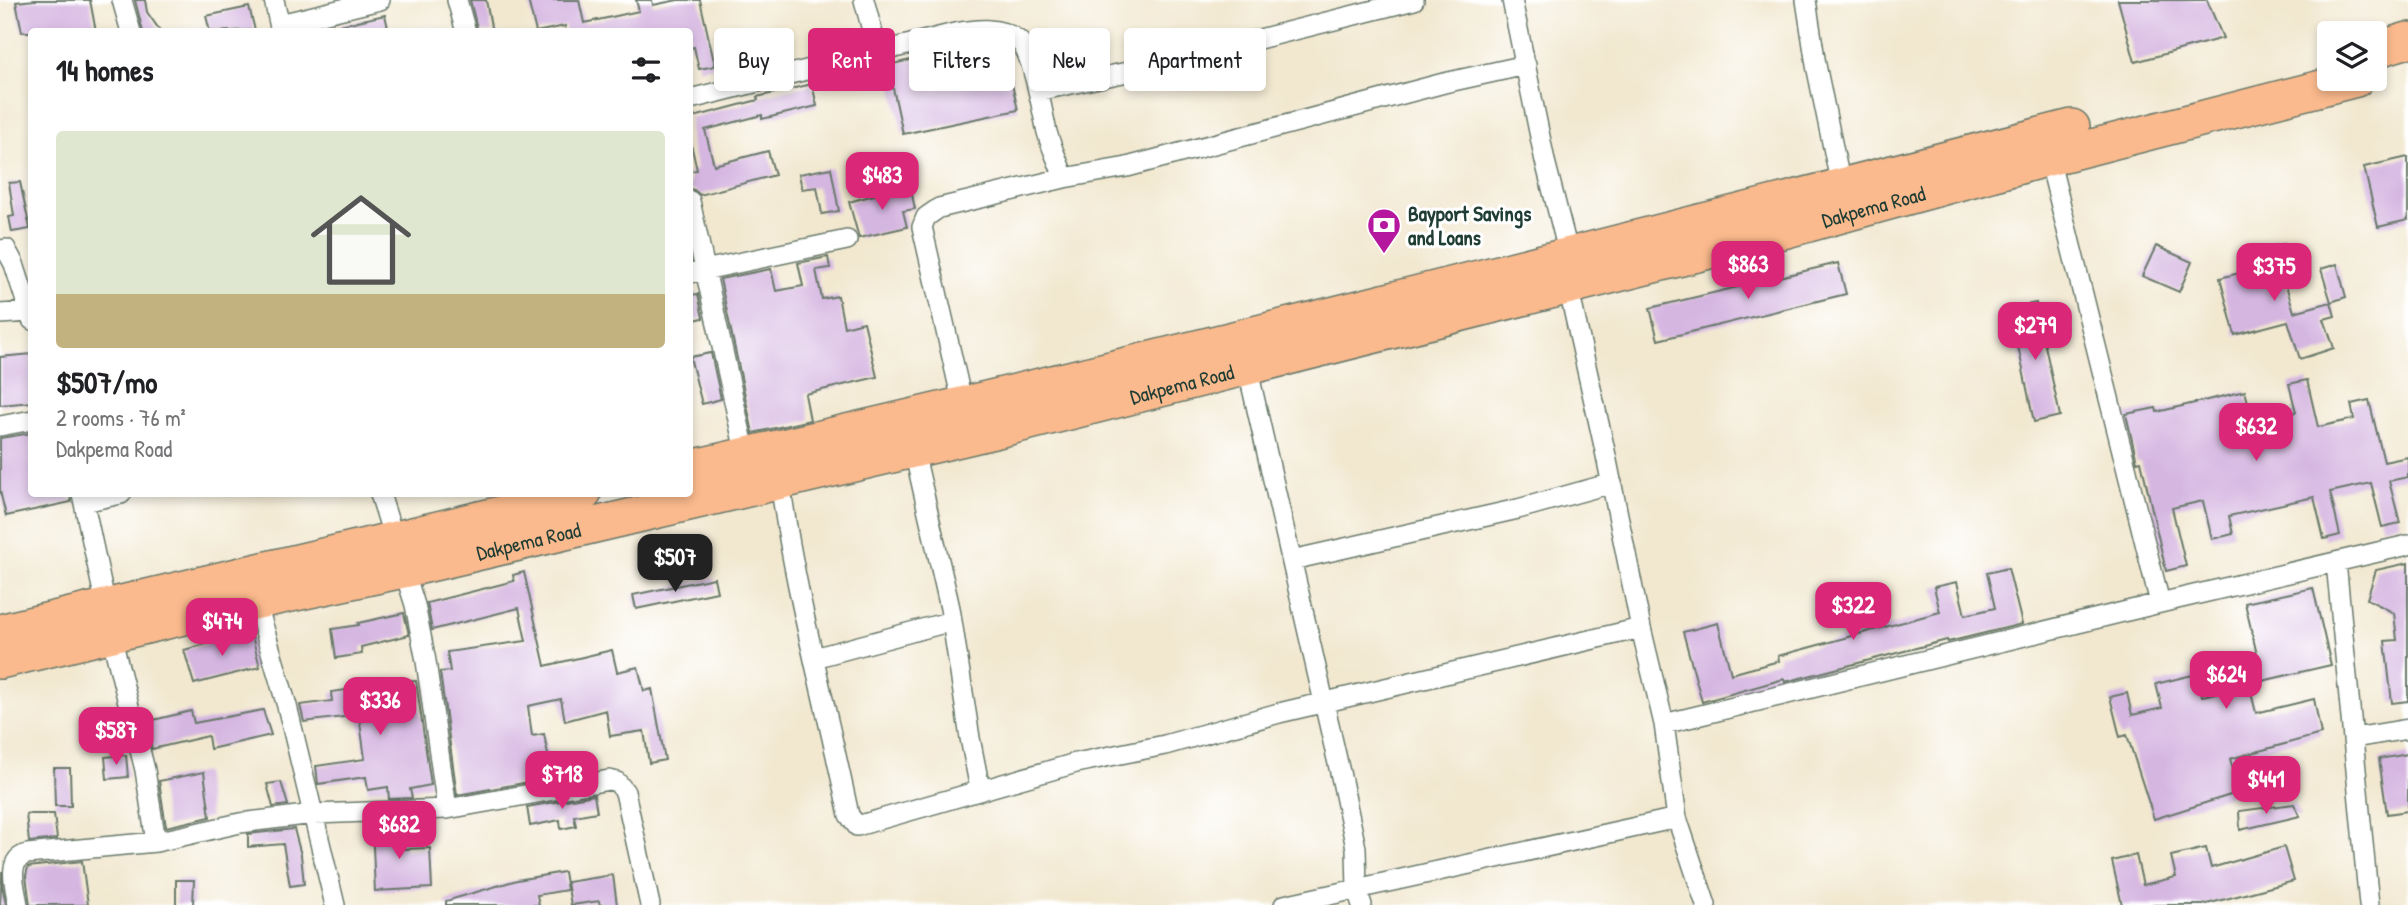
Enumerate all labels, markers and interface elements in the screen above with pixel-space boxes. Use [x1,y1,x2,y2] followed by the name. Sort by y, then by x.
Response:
[2317,21,2387,91] map controls
[2317,21,2387,91] button: layers
[714,28,794,91] chip: Buy
[808,28,895,91] chip: Rent
[909,28,1015,91] chip: Filters
[1029,28,1110,91] chip: New
[1124,28,1266,91] chip: Apartment
[56,50,154,90] text: 14 homes
[627,51,665,89] icon: filters
[841,152,923,212] pin: $483
[862,159,902,190] text: $483
[298,177,424,303] icon: home
[1818,178,1928,234] street label: Dakpema Road
[1408,199,1531,252] place label: Bayport Savings and Loans
[1365,206,1403,255] bank icon: Bayport Savings and Loans
[1707,242,1789,301] pin: $863
[2233,244,2315,303] pin: $375
[1727,248,1769,279] text: $863
[2252,250,2296,281] text: $375
[1994,302,2076,362] pin: $279
[2014,309,2056,340] text: $279
[1127,357,1237,411] street label: Dakpema Road
[56,362,157,402] text: $507/mo
[56,402,186,433] text: 2 rooms · 76 m²
[2215,404,2297,463] pin: $632
[2235,410,2277,441] text: $632
[56,433,172,464] text: Dakpema Road
[473,514,583,567] street label: Dakpema Road
[634,534,716,594] pin: $507
[653,541,697,572] text: $507
[1812,582,1894,642] pin: $322
[1831,589,1875,620] text: $322
[181,598,263,658] pin: $474
[202,605,242,636] text: $474
[2185,652,2267,711] pin: $624
[2206,658,2246,689] text: $624
[339,678,421,737] pin: $336
[359,684,401,715] text: $336
[75,708,157,767] pin: $587
[95,714,137,745] text: $587
[521,752,603,811] pin: $718
[2225,756,2307,816] pin: $441
[541,758,583,789] text: $718
[2247,763,2285,794] text: $441
[358,802,440,861] pin: $682
[378,808,420,839] text: $682

